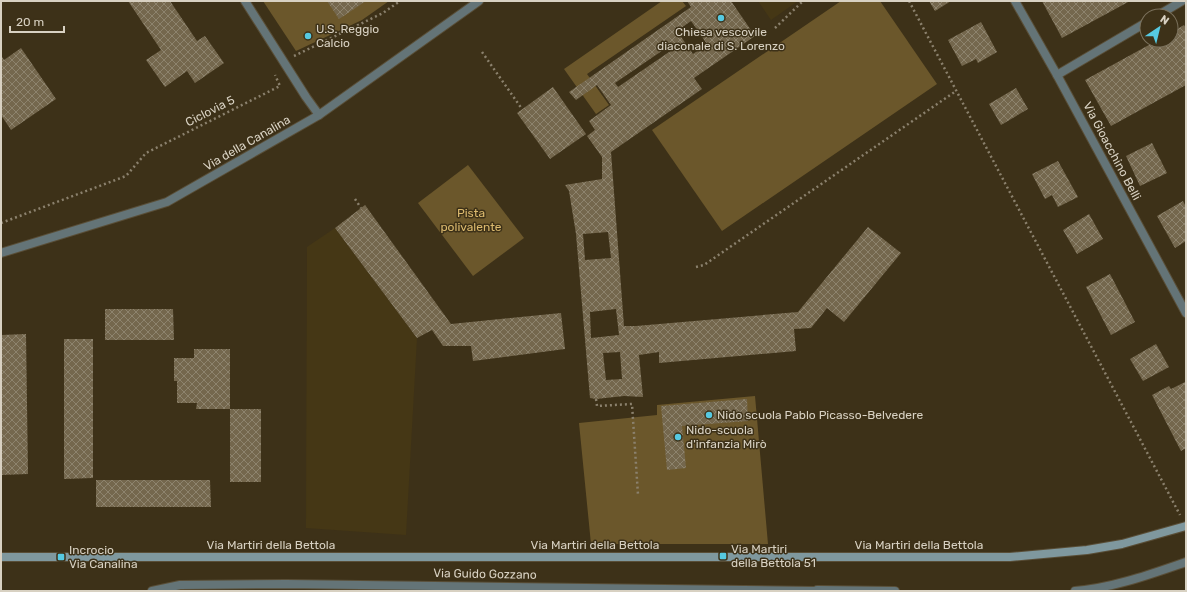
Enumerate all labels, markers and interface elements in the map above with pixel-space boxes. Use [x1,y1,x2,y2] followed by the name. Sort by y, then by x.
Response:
[10,8,64,34] scale bar
[1139,8,1179,48] north arrow
[716,13,726,23] marker: Chiesa vescovile diaconale di S. Lorenzo
[1157,13,1171,28] text: N
[16,15,44,29] text: 20 m
[316,22,379,50] place label: U.S. Reggio Calcio
[657,25,785,53] place label: Chiesa vescovile diaconale di S. Lorenzo
[303,31,313,41] marker: U.S. Reggio Calcio
[183,93,237,129] street label: Ciclovia 5
[1080,100,1144,202] street label: Via Gioacchino Belli
[201,112,293,174] street label: Via della Canalina
[440,206,502,234] park label: Pista polivalente
[717,408,923,422] place label: Nido scuola Pablo Picasso-Belvedere
[704,410,714,420] marker: Nido scuola Pablo Picasso-Belvedere
[686,423,767,451] place label: Nido-scuola d'infanzia Mirò
[673,432,683,442] marker: Nido-scuola d'infanzia Mirò
[207,538,335,552] street label: Via Martiri della Bettola
[531,538,659,552] street label: Via Martiri della Bettola
[855,538,983,552] street label: Via Martiri della Bettola
[731,542,816,570] place label: Via Martiri della Bettola 51
[69,543,138,571] place label: Incrocio Via Canalina
[718,551,728,561] marker: Via Martiri della Bettola 51
[56,552,66,562] marker: Incrocio Via Canalina
[433,566,537,582] street label: Via Guido Gozzano

